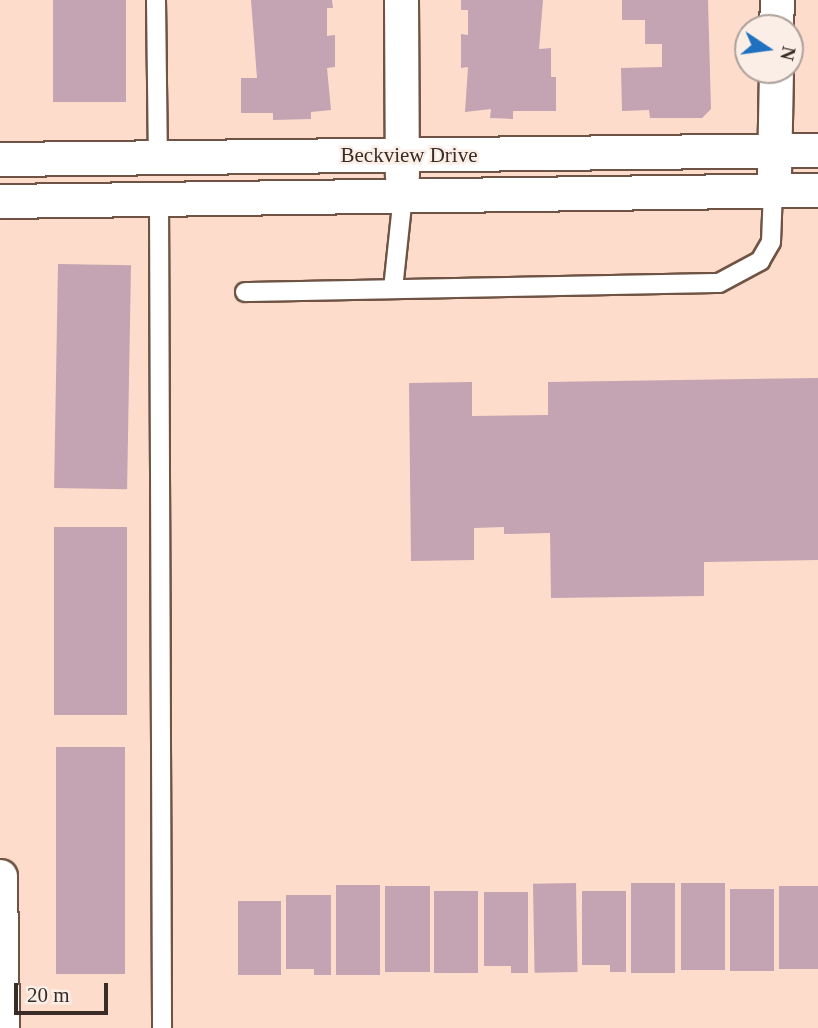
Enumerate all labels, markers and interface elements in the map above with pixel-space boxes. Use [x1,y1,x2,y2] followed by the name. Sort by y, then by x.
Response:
[734,14,804,84] north arrow
[776,44,800,62] text: N
[340,142,478,168] street label: Beckview Drive
[18,968,112,1012] scale bar
[27,983,70,1007] text: 20 m

